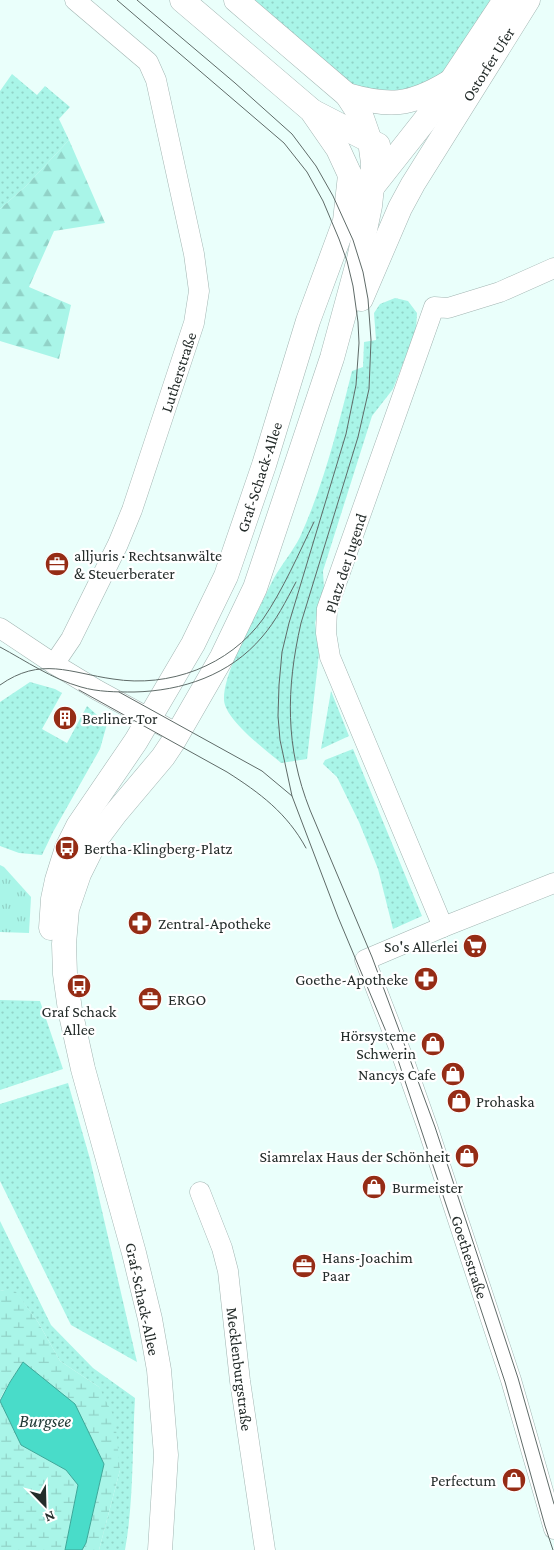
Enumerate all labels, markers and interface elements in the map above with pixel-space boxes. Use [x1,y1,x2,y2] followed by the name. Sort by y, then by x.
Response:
[459,24,518,104] street label: Ostorfer Ufer
[158,330,199,414] street label: Lutherstraße
[234,420,285,534] street label: Graf-Schack-Allee
[321,511,371,615] street label: Platz der Jugend
[74,547,222,582] place label: alljuris · Rechtsanwälte & Steuerberater
[44,551,70,577] office icon: alljuris · Rechtsanwälte & Steuerberater
[52,705,78,731] building icon: Berliner Tor
[82,710,158,727] place label: Berliner Tor
[54,835,80,861] bus stop icon: Bertha-Klingberg-Platz
[84,840,233,858] place label: Bertha-Klingberg-Platz
[127,910,153,936] pharmacy icon: Zentral-Apotheke
[158,915,271,933] place label: Zentral-Apotheke
[462,933,488,959] supermarket icon: So's Allerlei
[384,938,458,955] place label: So's Allerlei
[413,966,439,992] pharmacy icon: Goethe-Apotheke
[295,971,408,989] place label: Goethe-Apotheke
[66,973,92,999] bus stop icon: Graf Schack Allee
[137,986,163,1012] office icon: ERGO
[168,991,206,1008] place label: ERGO
[42,1003,117,1038] place label: Graf Schack Allee
[340,1027,416,1062] place label: Hörsysteme Schwerin
[420,1031,446,1057] shop icon: Hörsysteme Schwerin
[440,1061,466,1087] shop icon: Nancys Cafe
[358,1066,436,1084] place label: Nancys Cafe
[446,1088,472,1114] shop icon: Prohaska
[476,1093,535,1110] place label: Prohaska
[454,1143,480,1169] shop icon: Siamrelax Haus der Schönheit
[259,1148,451,1165] place label: Siamrelax Haus der Schönheit
[361,1174,387,1200] shop icon: Burmeister
[392,1179,464,1196] place label: Burmeister
[448,1213,491,1301] street label: Goethestraße
[122,1241,163,1357] street label: Graf-Schack-Allee
[322,1249,413,1284] place label: Hans-Joachim Paar
[291,1253,317,1279] office icon: Hans-Joachim Paar
[222,1306,256,1432] street label: Mecklenburgstraße
[19,1411,71,1431] water label: Burgsee
[501,1467,527,1493] shop icon: Perfectum
[431,1472,496,1489] place label: Perfectum
[20,1480,70,1530] north arrow
[42,1508,58,1526] text: N

